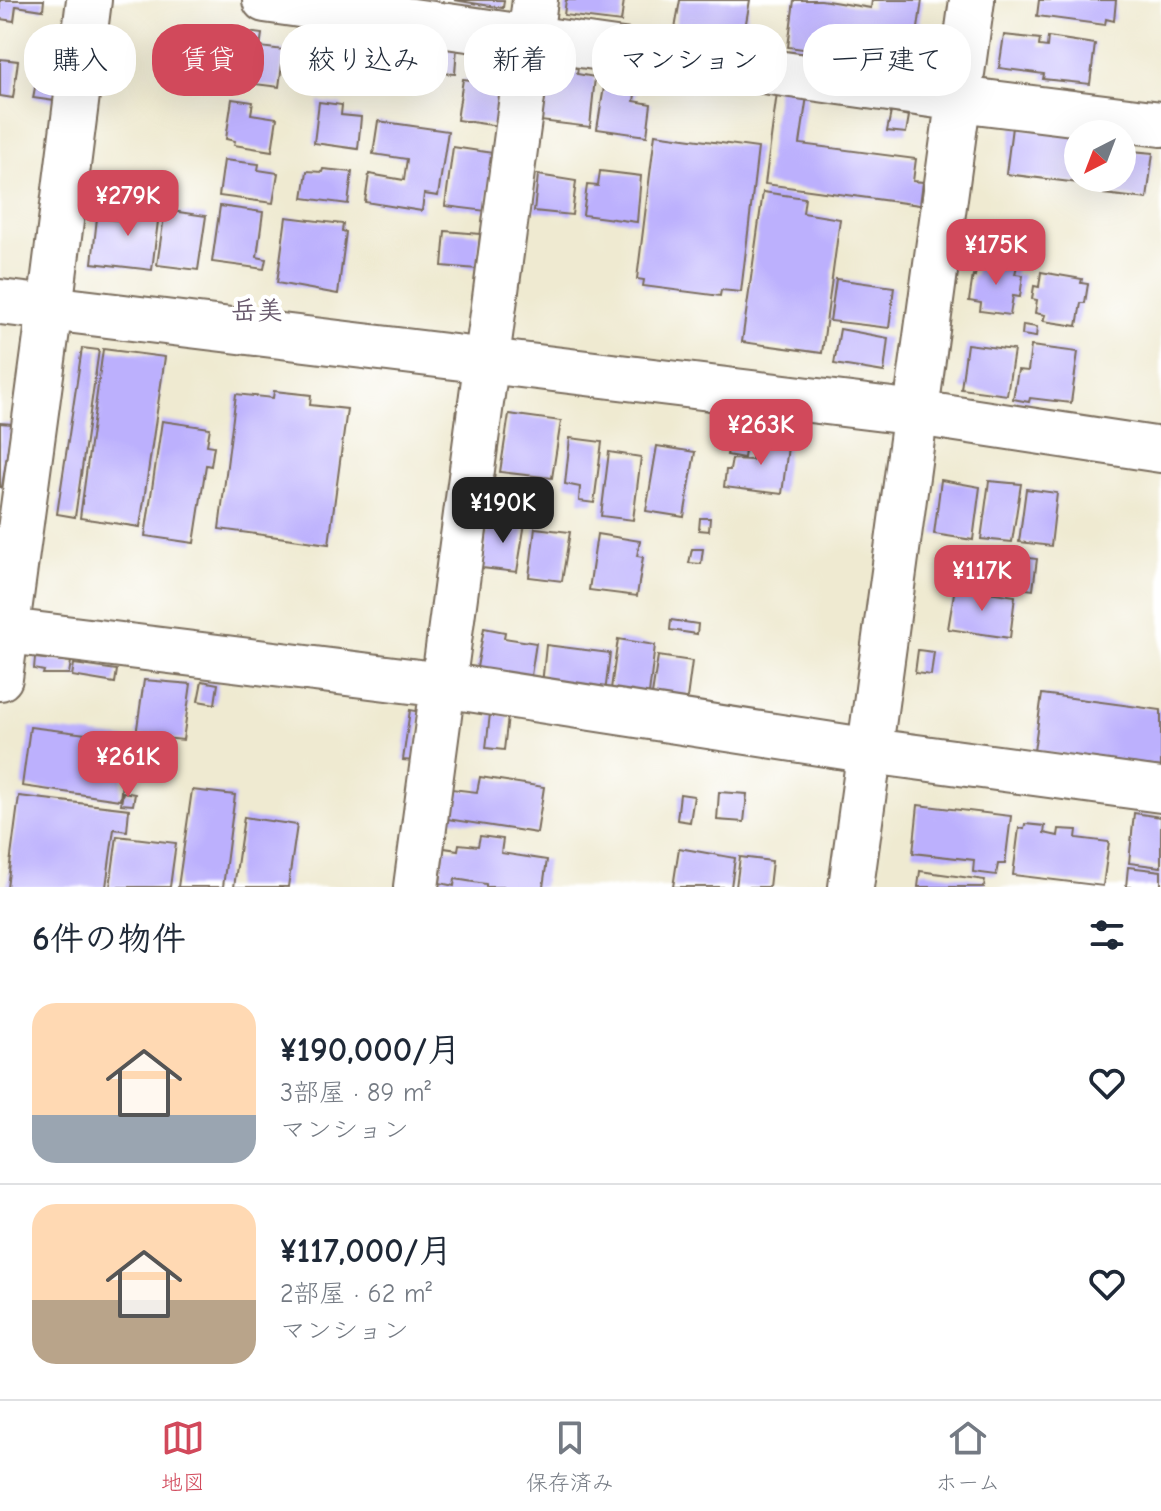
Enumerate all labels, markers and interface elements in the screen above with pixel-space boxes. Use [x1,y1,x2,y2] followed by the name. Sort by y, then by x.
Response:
[24,24,136,96] chip: 購入
[152,24,264,96] chip: 賃貸
[280,24,448,96] chip: 絞り込み
[464,24,576,96] chip: 新着
[592,24,787,96] chip: マンション
[803,24,971,96] chip: 一戸建て
[1064,120,1136,192] north arrow
[1064,120,1136,192] map controls
[72,170,184,238] pin: ¥279K
[96,181,160,211] text: ¥279K
[940,219,1052,287] pin: ¥175K
[964,230,1028,260] text: ¥175K
[231,296,283,326] district label: 岳美
[705,399,817,467] pin: ¥263K
[728,410,794,440] text: ¥263K
[447,477,559,545] pin: ¥190K
[470,488,536,518] text: ¥190K
[926,545,1038,613] pin: ¥117K
[952,556,1012,586] text: ¥117K
[72,731,184,799] pin: ¥261K
[96,742,160,772] text: ¥261K
[1085,913,1129,957] icon: filters
[32,919,186,959] text: 6件の物件
[280,1030,461,1070] text: ¥190,000/月
[96,1035,192,1131] icon: home
[1085,1061,1129,1105] icon: heart
[280,1078,431,1108] text: 3部屋 · 89 m²
[280,1115,409,1145] text: マンション
[280,1231,452,1271] text: ¥117,000/月
[96,1236,192,1332] icon: home
[1085,1262,1129,1306] icon: heart
[280,1279,432,1309] text: 2部屋 · 62 m²
[280,1316,409,1346] text: マンション
[161,1416,205,1496] tab: 地図
[526,1416,614,1496] tab: 保存済み
[935,1416,1000,1496] tab: ホーム

